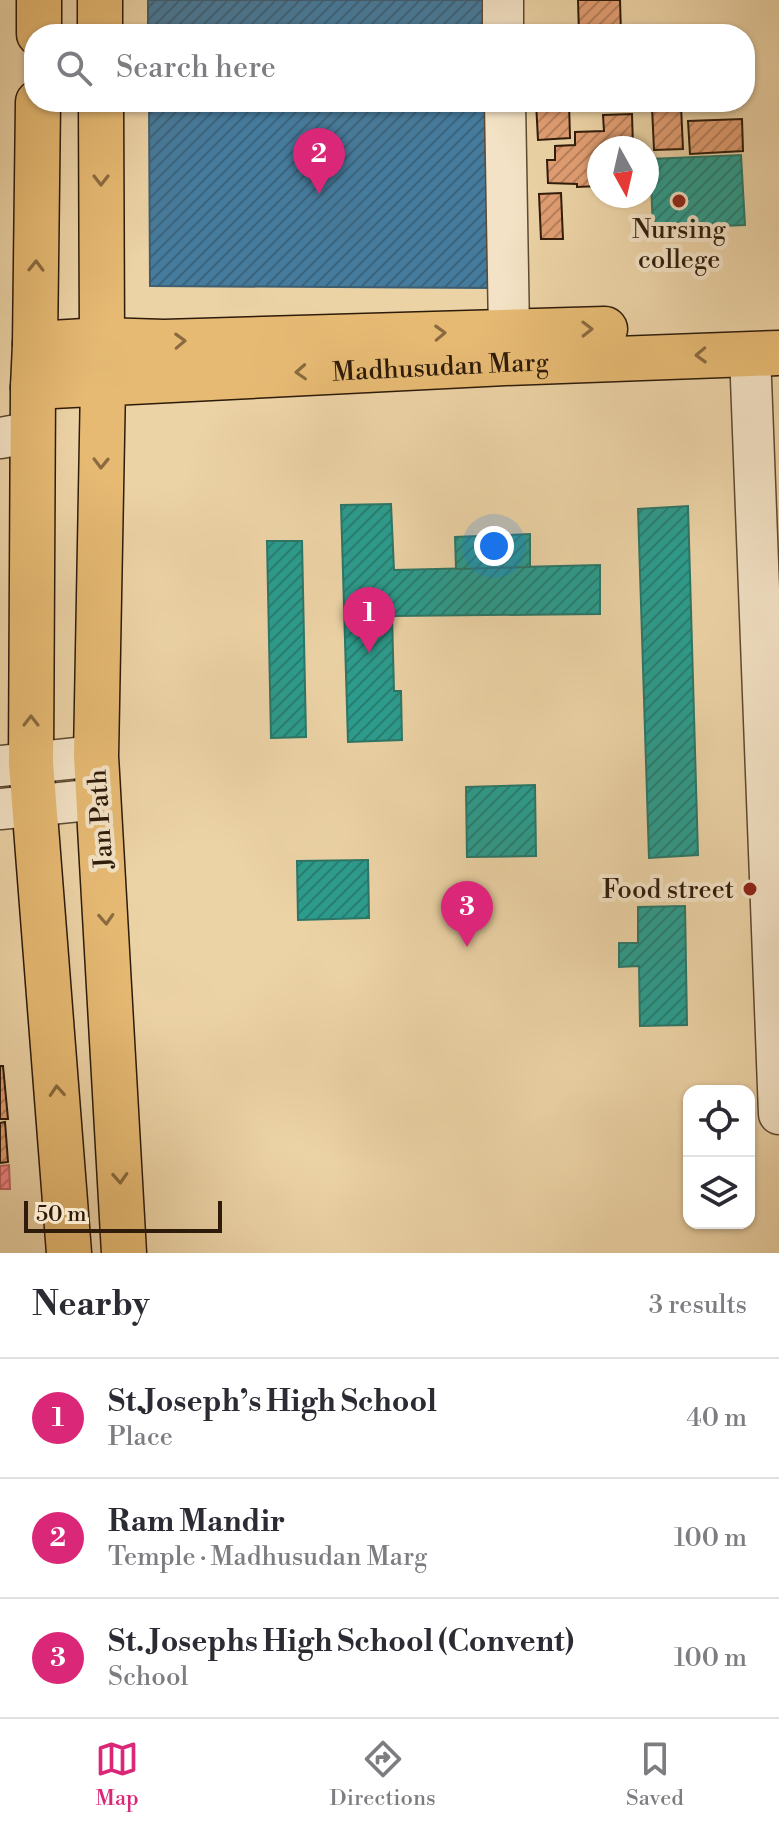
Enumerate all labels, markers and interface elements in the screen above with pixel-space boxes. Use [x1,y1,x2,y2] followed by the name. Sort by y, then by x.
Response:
[24,24,755,112] search box
[52,46,96,90] icon: search
[116,49,276,87] text: Search here
[293,128,345,194] pin: 2
[587,136,659,208] north arrow
[92,174,110,187] one-way arrow
[670,192,688,210] marker: Nursing college
[632,214,727,276] place label: Nursing college
[27,259,45,272] one-way arrow
[581,321,594,338] one-way arrow
[434,325,447,342] one-way arrow
[174,333,187,350] one-way arrow
[331,346,550,389] street label: Madhusudan Marg
[694,346,707,363] one-way arrow
[294,364,307,381] one-way arrow
[93,457,110,470] one-way arrow
[474,526,514,566] your location
[343,587,395,653] pin: 1
[22,714,40,727] one-way arrow
[82,768,121,871] street label: Jan Path
[602,874,734,906] place label: Food street
[741,880,759,898] marker: Food street
[441,881,493,947] pin: 3
[97,913,114,926] one-way arrow
[49,1084,66,1097] one-way arrow
[683,1085,755,1229] map controls
[683,1085,755,1157] button: locate
[683,1157,755,1229] button: layers
[111,1172,128,1185] one-way arrow
[24,1197,222,1233] scale bar
[36,1201,87,1228] text: 50 m
[32,1284,150,1326] text: Nearby
[649,1289,747,1321] text: 3 results
[108,1383,437,1421] text: St.Joseph’s High School
[52,1402,64,1434] text: 1
[686,1402,747,1434] text: 40 m
[108,1421,173,1453] text: Place
[108,1503,285,1541] text: Ram Mandir
[50,1522,66,1554] text: 2
[674,1522,747,1554] text: 100 m
[108,1541,427,1573] text: Temple · Madhusudan Marg
[108,1623,574,1661] text: St. Josephs High School (Convent)
[50,1642,66,1674] text: 3
[674,1642,747,1674] text: 100 m
[108,1661,188,1693] text: School
[95,1737,139,1812] tab: Map
[330,1737,436,1812] tab: Directions
[626,1737,684,1812] tab: Saved

